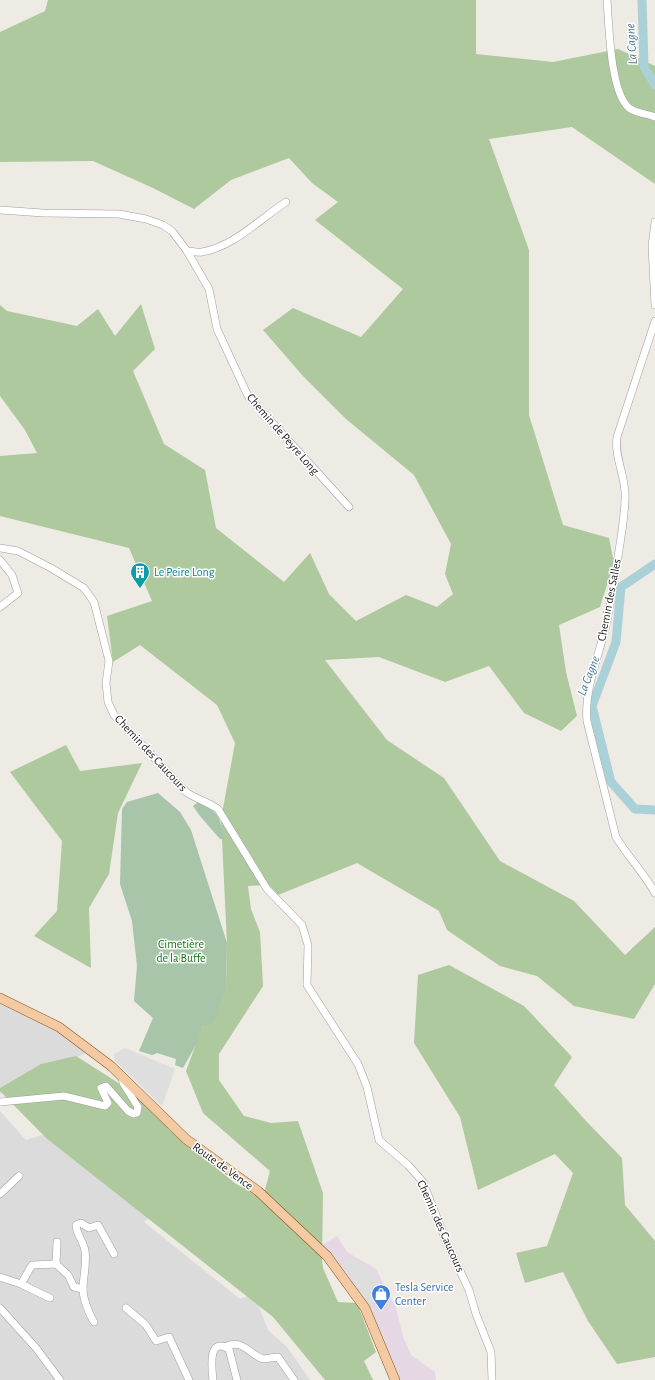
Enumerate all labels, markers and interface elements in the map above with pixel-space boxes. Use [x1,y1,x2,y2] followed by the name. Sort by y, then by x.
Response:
[624,23,640,65] water label: La Cagne
[244,391,321,478] street label: Chemin de Peyre Long
[595,558,623,642] street label: Chemin des Salles
[129,561,151,589] building icon: Le Peire Long
[154,566,215,578] place label: Le Peire Long
[576,654,602,698] water label: La Cagne
[113,712,189,794] street label: Chemin des Caucours
[156,938,206,964] park label: Cimetière de la Buffe
[191,1140,255,1192] street label: Route de Vence
[415,1178,467,1274] street label: Chemin des Caucours
[395,1281,454,1307] place label: Tesla Service Center
[370,1283,392,1311] shop icon: Tesla Service Center

